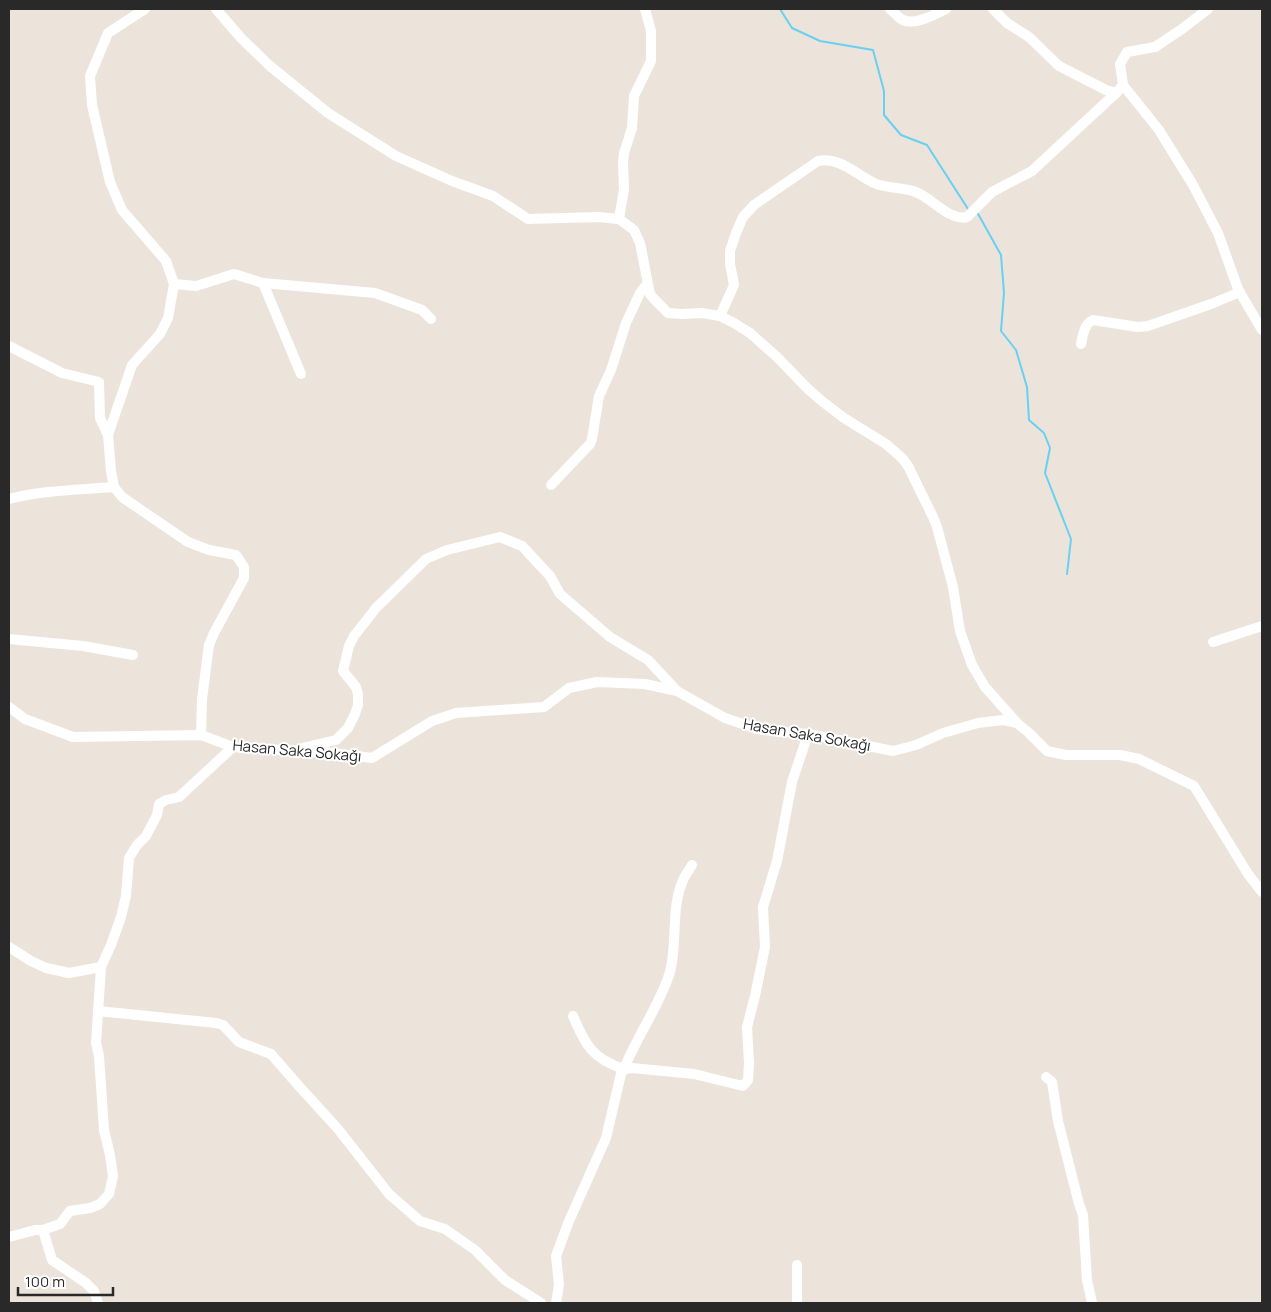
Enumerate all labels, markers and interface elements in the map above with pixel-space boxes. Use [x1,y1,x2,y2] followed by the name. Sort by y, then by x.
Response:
[742,713,873,756] street label: Hasan Saka Sokağı
[232,734,362,767] street label: Hasan Saka Sokağı
[18,1264,112,1296] scale bar
[25,1271,65,1292] text: 100 m

